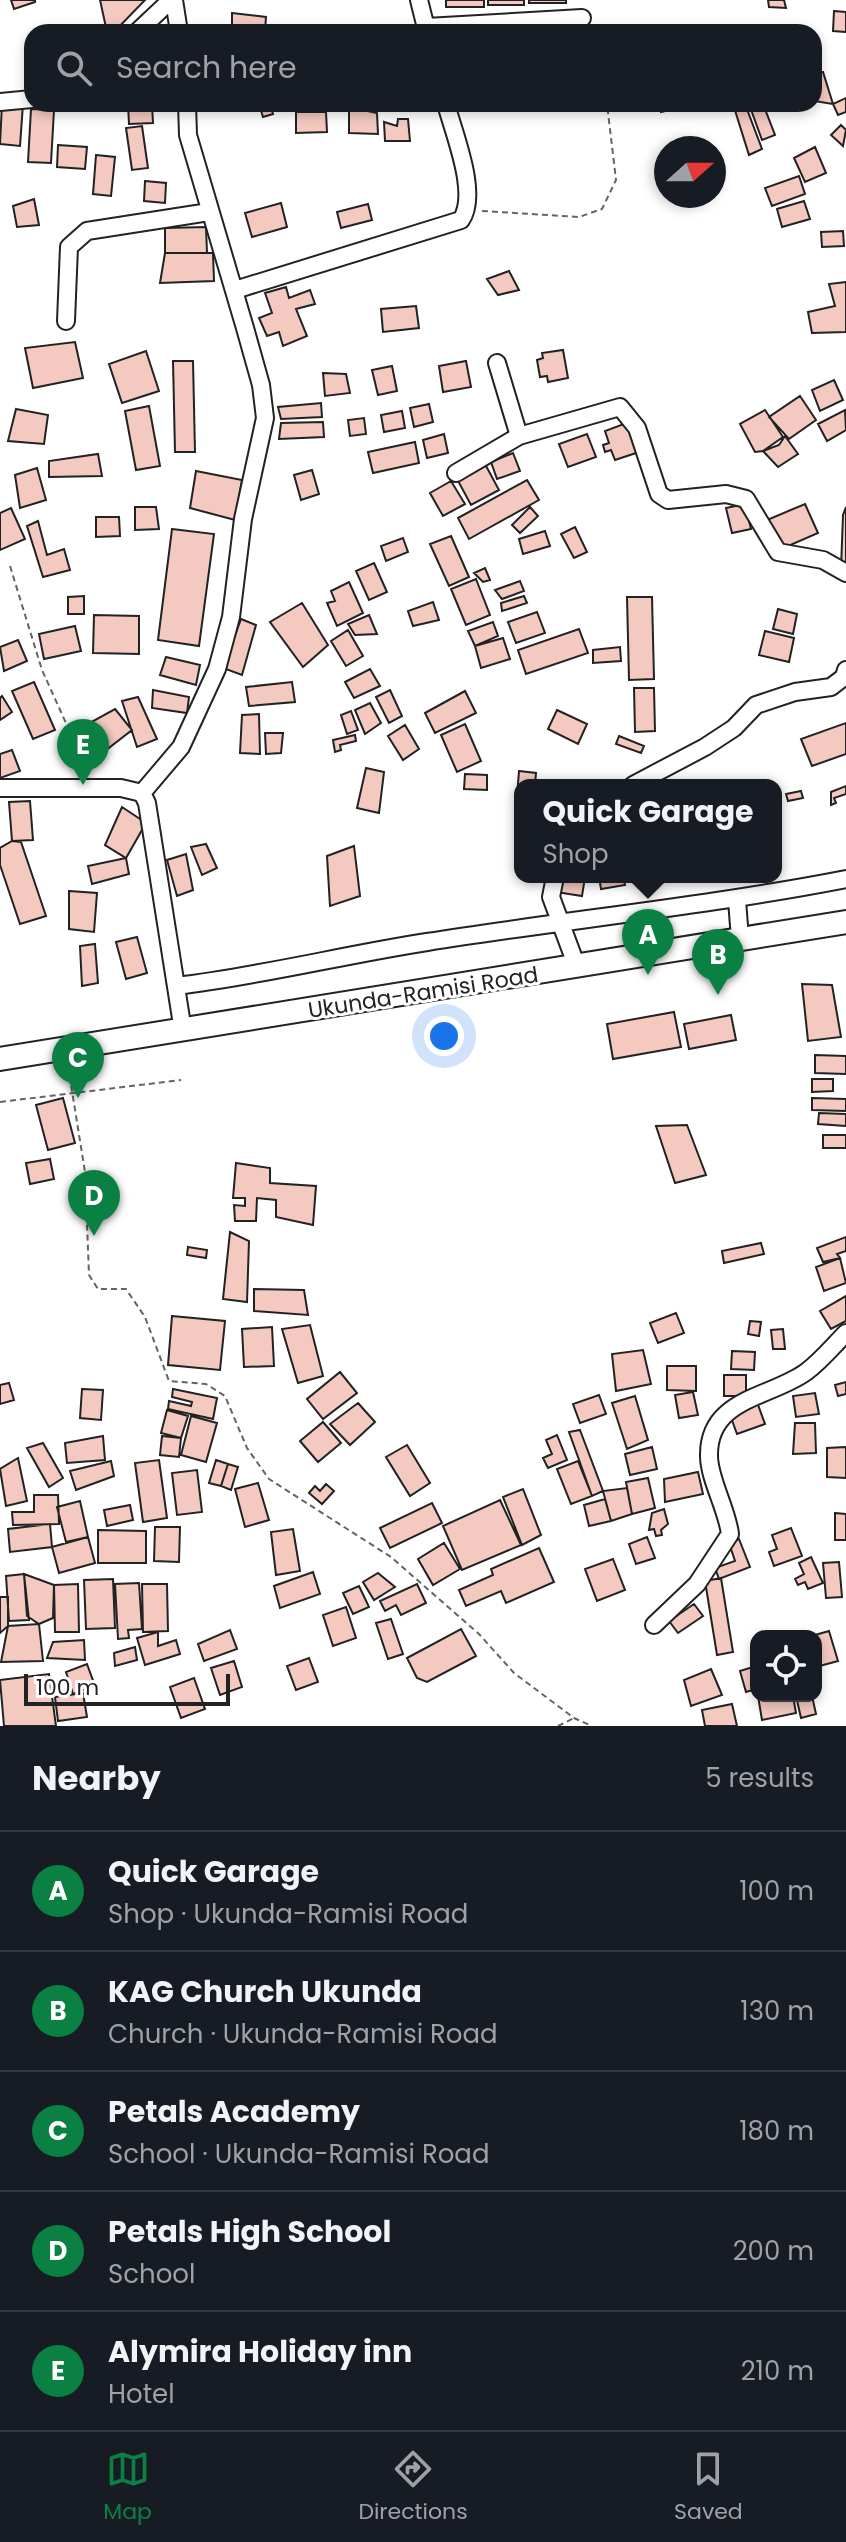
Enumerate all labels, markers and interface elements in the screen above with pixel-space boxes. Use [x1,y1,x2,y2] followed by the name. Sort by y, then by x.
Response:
[24,24,822,112] search box
[52,46,96,90] icon: search
[116,46,297,89] text: Search here
[654,136,726,208] north arrow
[57,719,109,785] pin: E
[514,779,782,883] popup
[542,790,754,833] text: Quick Garage
[542,836,609,872] text: Shop
[622,909,674,975] pin: A
[692,929,744,995] pin: B
[306,959,540,1026] street label: Ukunda-Ramisi Road
[424,1016,464,1056] your location
[52,1032,104,1098] pin: C
[68,1170,120,1236] pin: D
[750,1630,822,1702] map controls
[750,1630,822,1702] button: locate
[24,1670,230,1706] scale bar
[36,1672,99,1703] text: 100 m
[32,1754,161,1802] text: Nearby
[705,1760,814,1796] text: 5 results
[108,1850,319,1893] text: Quick Garage
[48,1873,68,1909] text: A
[739,1873,814,1909] text: 100 m
[108,1896,468,1932] text: Shop · Ukunda-Ramisi Road
[108,1970,422,2013] text: KAG Church Ukunda
[49,1993,67,2029] text: B
[740,1993,814,2029] text: 130 m
[108,2016,498,2052] text: Church · Ukunda-Ramisi Road
[108,2090,360,2133] text: Petals Academy
[48,2113,68,2149] text: C
[739,2113,814,2149] text: 180 m
[108,2136,490,2172] text: School · Ukunda-Ramisi Road
[108,2210,391,2253] text: Petals High School
[49,2233,67,2269] text: D
[733,2233,814,2269] text: 200 m
[108,2256,195,2292] text: School
[108,2330,412,2373] text: Alymira Holiday inn
[51,2353,65,2389] text: E
[741,2353,814,2389] text: 210 m
[108,2376,175,2412] text: Hotel
[103,2447,152,2528] tab: Map
[358,2447,468,2528] tab: Directions
[674,2447,743,2528] tab: Saved

